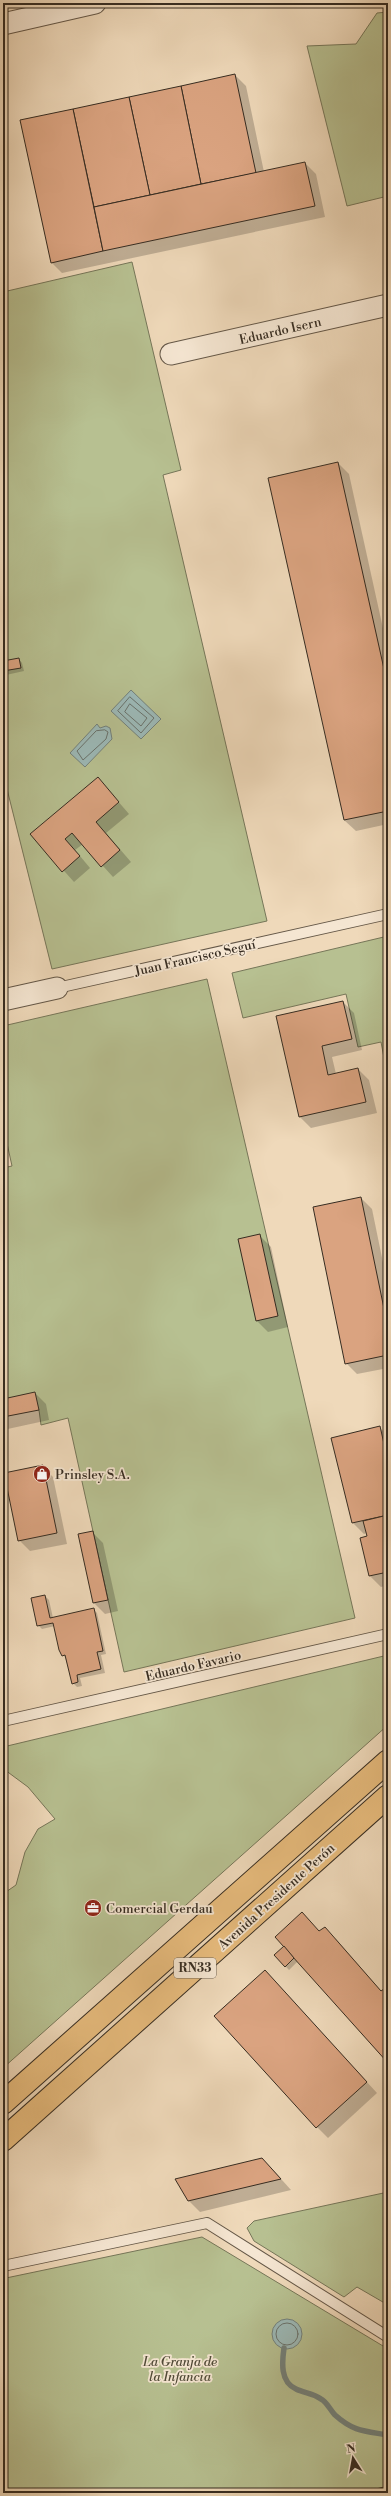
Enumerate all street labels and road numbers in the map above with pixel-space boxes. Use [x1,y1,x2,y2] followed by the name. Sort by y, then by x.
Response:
[238,314,323,348] street label: Eduardo Isern
[132,936,258,980] street label: Juan Francisco Seguí
[144,1647,243,1685] street label: Eduardo Favario
[214,1840,338,1954] street label: Avenida Presidente Perón
[174,1958,216,1978] road number: RN33

